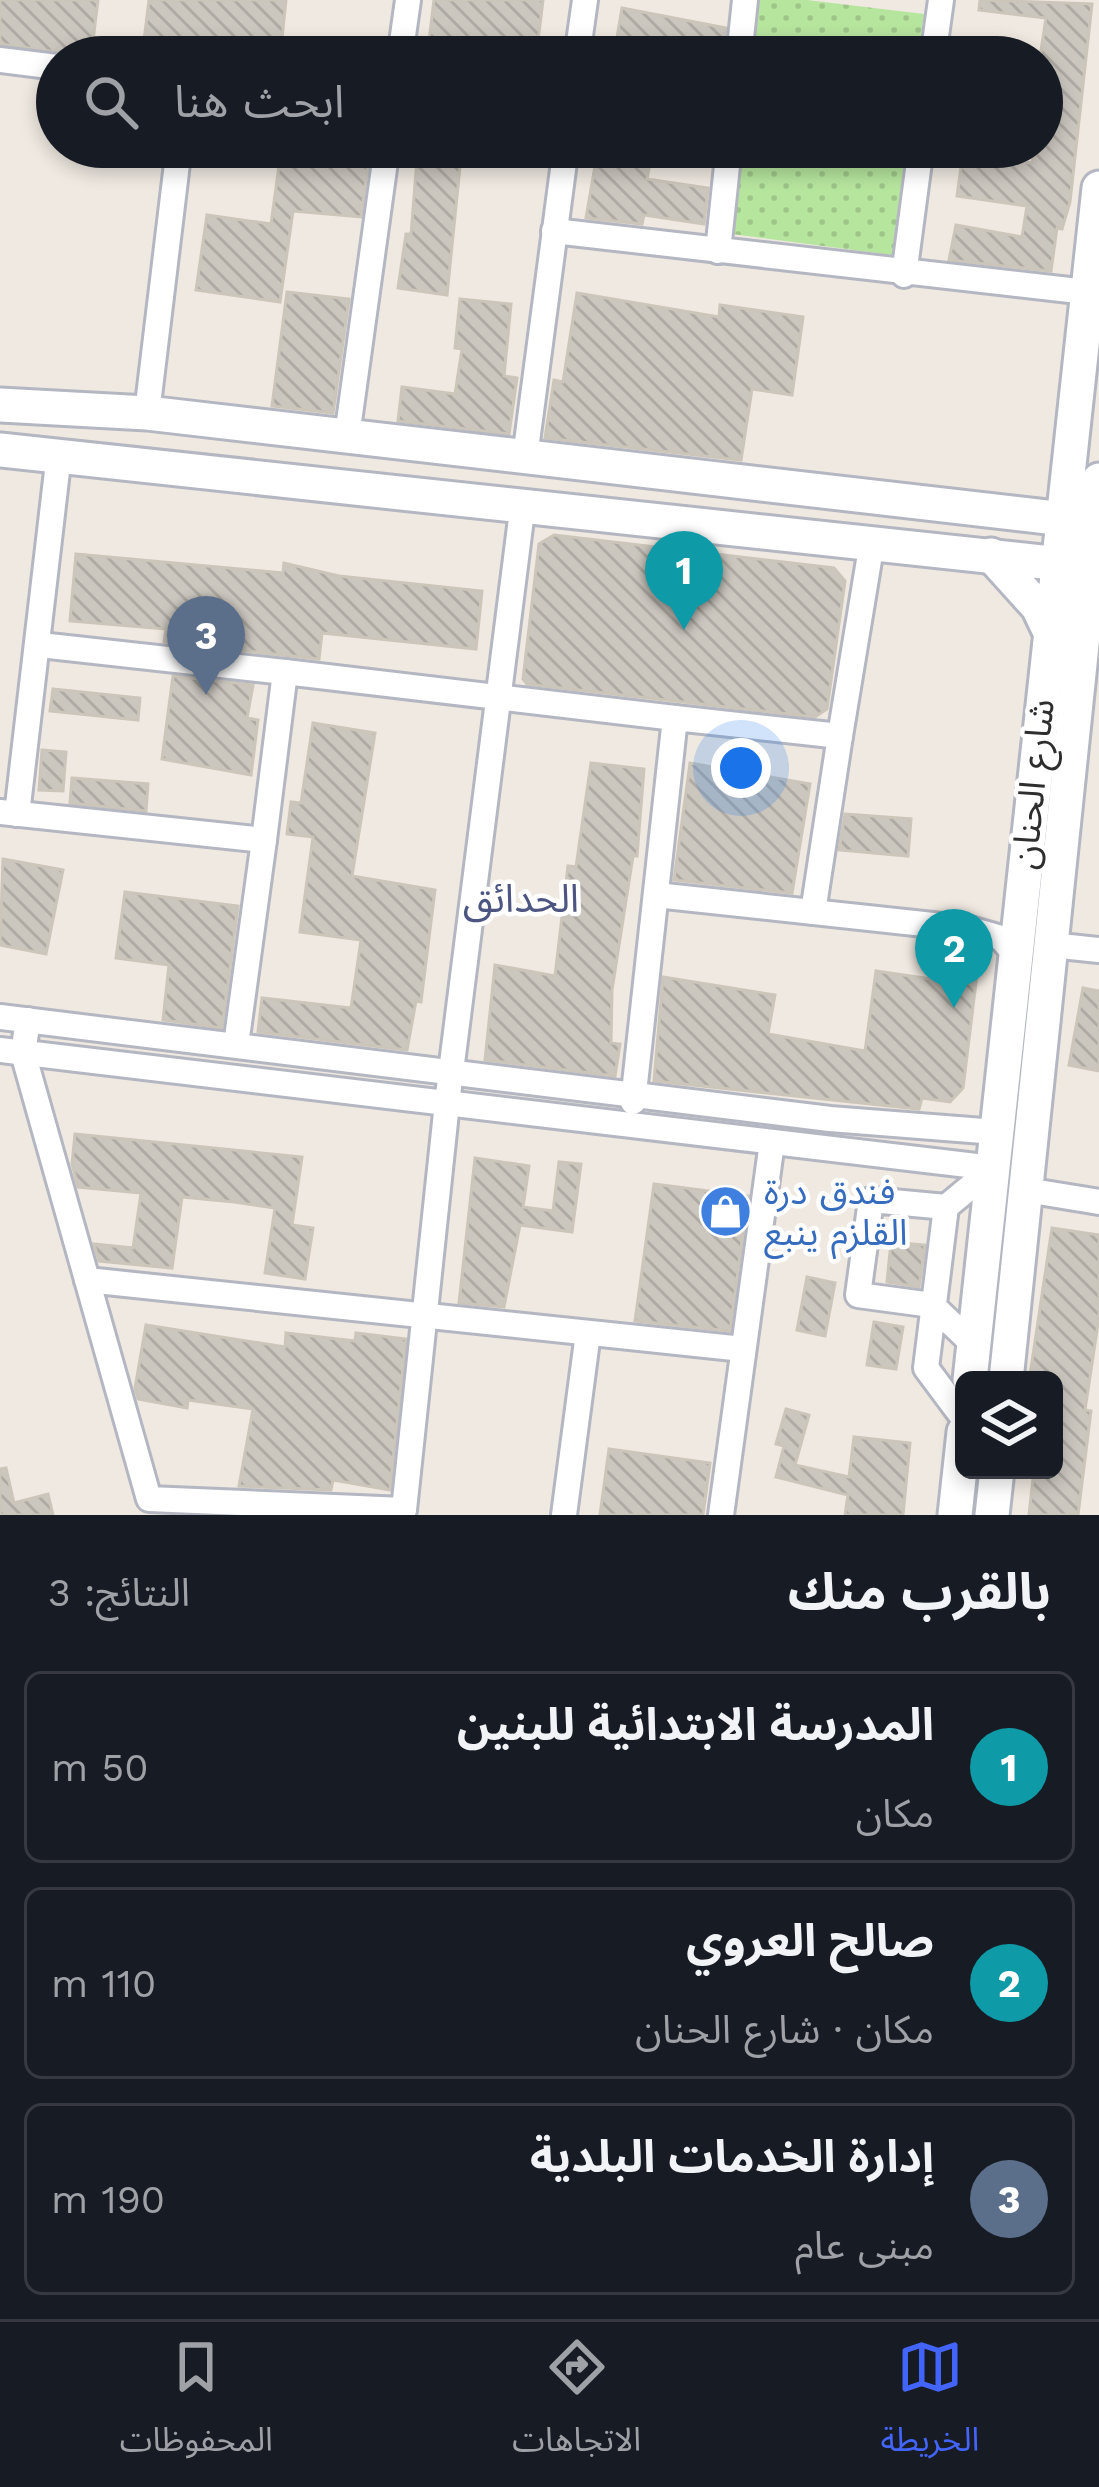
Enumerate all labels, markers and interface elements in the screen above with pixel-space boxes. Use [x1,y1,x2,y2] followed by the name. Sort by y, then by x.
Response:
[36,36,1063,168] search box
[78,69,144,135] icon: search
[174,75,344,128] text: ابحث هنا
[645,531,723,630] pin: 1
[167,596,245,695] pin: 3
[1003,697,1068,872] street label: شارع الحنان
[711,738,771,798] your location
[463,876,579,923] district label: الحدائق
[915,909,993,1008] pin: 2
[764,1171,908,1260] place label: فندق درة القلزم ينبع
[697,1184,753,1240] shop icon: فندق درة القلزم ينبع
[955,1371,1063,1479] map controls
[955,1371,1063,1479] button: layers
[788,1562,1051,1621] text: بالقرب منك
[48,1570,190,1615] text: النتائج: 3
[457,1698,934,1751] text: المدرسة الابتدائية للبنين
[51,1745,148,1790] text: 50 m
[1001,1745,1017,1790] text: 1
[856,1791,934,1836] text: مكان
[686,1914,934,1967] text: صالح العروي
[51,1961,156,2006] text: 110 m
[997,1961,1021,2006] text: 2
[635,2007,934,2052] text: مكان · شارع الحنان
[530,2130,934,2183] text: إدارة الخدمات البلدية
[51,2177,165,2222] text: 190 m
[997,2177,1021,2222] text: 3
[795,2223,934,2268] text: مبنى عام
[120,2334,273,2475] tab: المحفوظات
[512,2334,641,2475] tab: الاتجاهات
[880,2334,979,2475] tab: الخريطة

